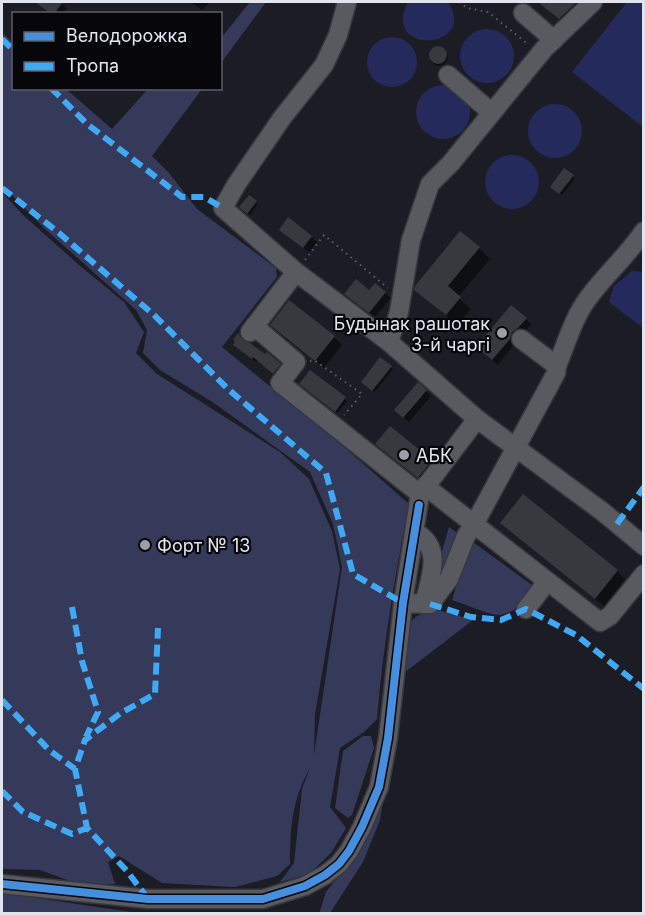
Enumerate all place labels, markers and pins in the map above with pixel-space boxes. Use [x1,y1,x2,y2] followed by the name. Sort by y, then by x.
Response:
[334,313,490,355] place label: Будынак рашотак 3-й чаргі
[495,326,509,340] marker: Будынак рашотак 3-й чаргі
[416,445,452,466] place label: АБК
[397,448,411,462] marker: АБК
[157,535,250,556] place label: Форт № 13
[138,538,152,552] marker: Форт № 13

